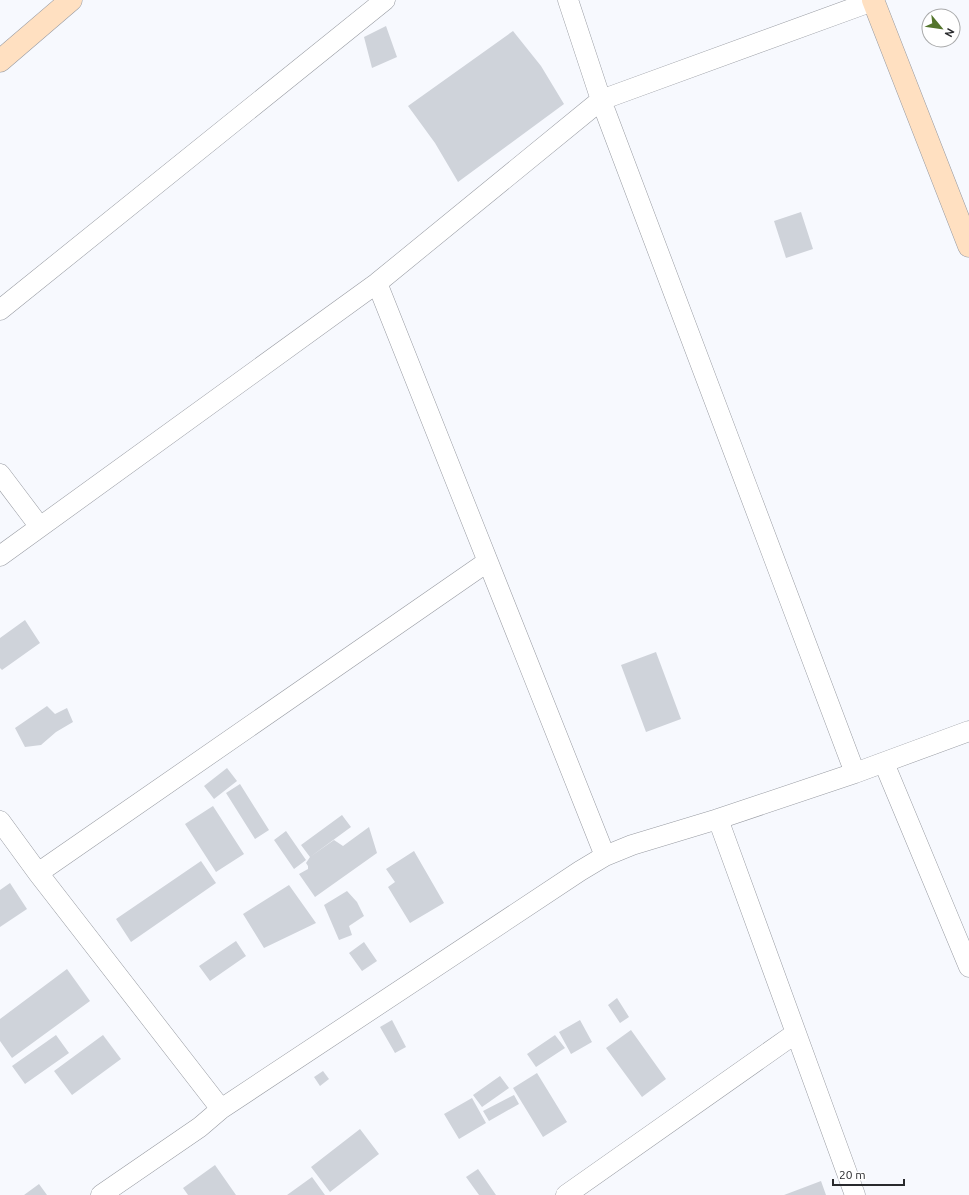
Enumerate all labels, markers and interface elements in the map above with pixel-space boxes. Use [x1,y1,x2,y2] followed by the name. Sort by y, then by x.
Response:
[921,8,961,48] north arrow
[943,26,957,39] text: N
[833,1161,904,1187] scale bar
[839,1168,866,1181] text: 20 m

